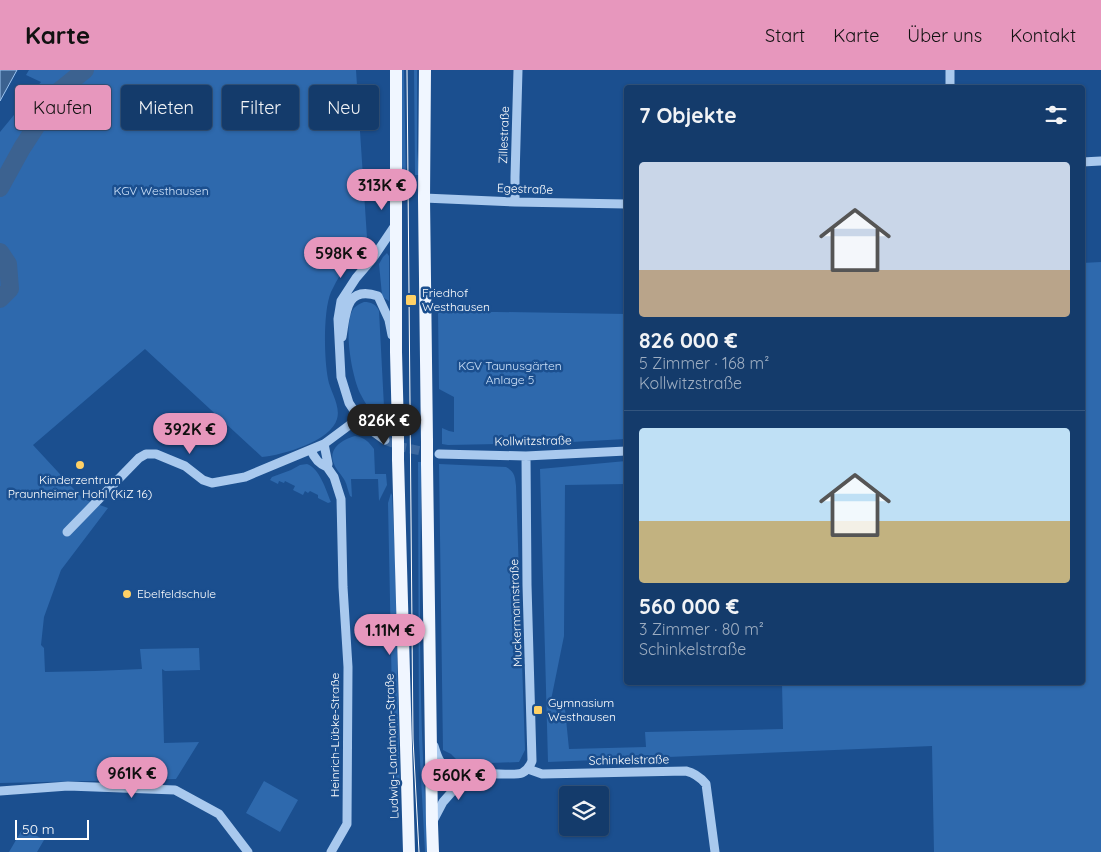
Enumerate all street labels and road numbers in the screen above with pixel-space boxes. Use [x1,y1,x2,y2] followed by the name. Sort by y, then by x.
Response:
[495,106,512,164] street label: Zillestraße
[497,180,554,197] street label: Egestraße
[494,432,572,449] street label: Kollwitzstraße
[506,559,525,667] street label: Muckermannstraße
[327,673,342,797] street label: Heinrich-Lübke-Straße
[381,673,402,819] street label: Ludwig-Landmann-Straße
[589,751,670,768] street label: Schinkelstraße

